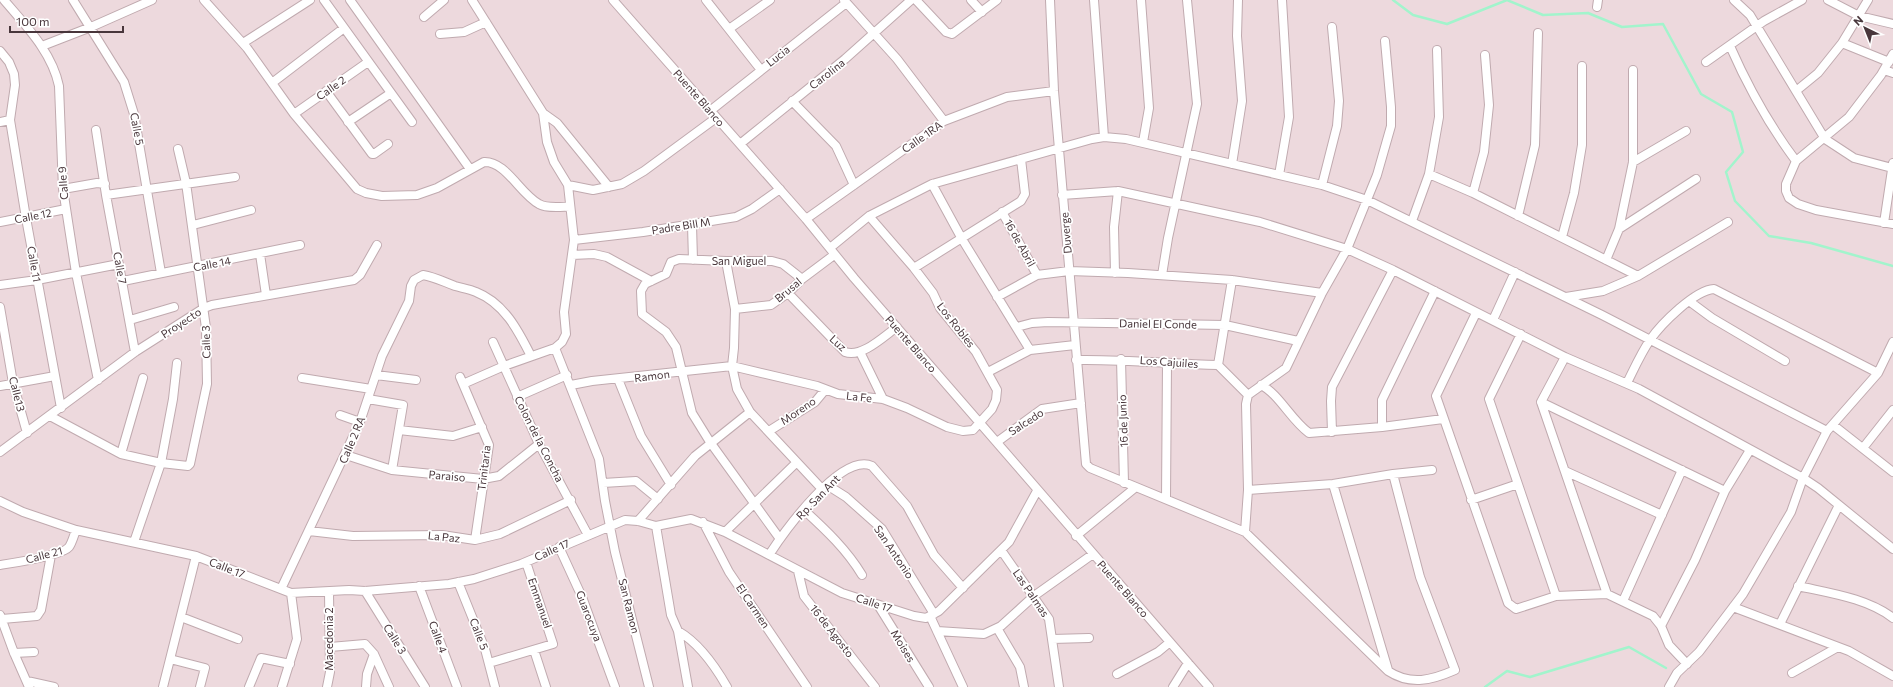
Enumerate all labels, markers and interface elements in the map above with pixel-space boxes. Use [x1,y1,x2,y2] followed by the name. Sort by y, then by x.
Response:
[10,8,123,34] scale bar
[1845,8,1885,48] north arrow
[1850,13,1865,28] text: N
[16,14,50,28] text: 100 m
[763,42,792,69] street label: Lucia
[806,56,847,92] street label: Carolina
[671,66,728,129] street label: Puente Blanco
[314,73,348,102] street label: Calle 2
[128,111,147,146] street label: Calle 5
[899,118,945,155] street label: Calle 1RA
[55,166,70,200] street label: Calle 9
[13,206,53,225] street label: Calle 12
[1057,212,1074,254] street label: Duverge
[651,214,711,237] street label: Padre Bill M
[1002,217,1039,269] street label: 16 de Abril
[25,245,44,283] street label: Calle 11
[111,251,130,285] street label: Calle 7
[192,253,232,274] street label: Calle 14
[712,254,766,267] street label: San Miguel
[772,275,804,305] street label: Brusal
[935,300,978,350] street label: Los Robles
[158,305,204,340] street label: Proyecto
[883,312,940,375] street label: Puente Blanco
[1119,316,1197,331] street label: Daniel El Conde
[198,325,213,359] street label: Calle 3
[827,332,850,354] street label: Luz
[1139,353,1199,370] street label: Los Cajuiles
[633,367,670,384] street label: Ramon
[7,375,28,413] street label: Calle13
[845,389,873,404] street label: La Fe
[512,394,567,484] street label: Colon de la Concha
[778,394,818,427] street label: Moreno
[1115,394,1131,448] street label: 16 de Junio
[1006,405,1046,438] street label: Salcedo
[336,414,367,465] street label: Calle 2 RA
[474,444,493,491] street label: Trinitaria
[428,467,467,484] street label: Paraiso
[793,471,843,522] street label: Rp. San Ant
[872,523,917,581] street label: San Antonio
[427,528,461,545] street label: La Paz
[532,536,572,563] street label: Calle 17
[24,543,64,566] street label: Calle 21
[207,555,247,580] street label: Calle 17
[1095,557,1152,620] street label: Puente Blanco
[1011,566,1052,619] street label: Las Palmas
[526,576,555,630] street label: Emmanuel
[616,577,643,635] street label: San Ramon
[734,581,773,630] street label: El Carmen
[574,588,605,643] street label: Guarocuya
[854,591,894,615] street label: Calle 17
[808,602,857,660] street label: 16 de Agosto
[322,607,335,671] street label: Macedonia 2
[467,616,491,652] street label: Calle 5
[427,619,450,655] street label: Calle 4
[381,621,410,656] street label: Calle 3
[889,627,918,664] street label: Moises

